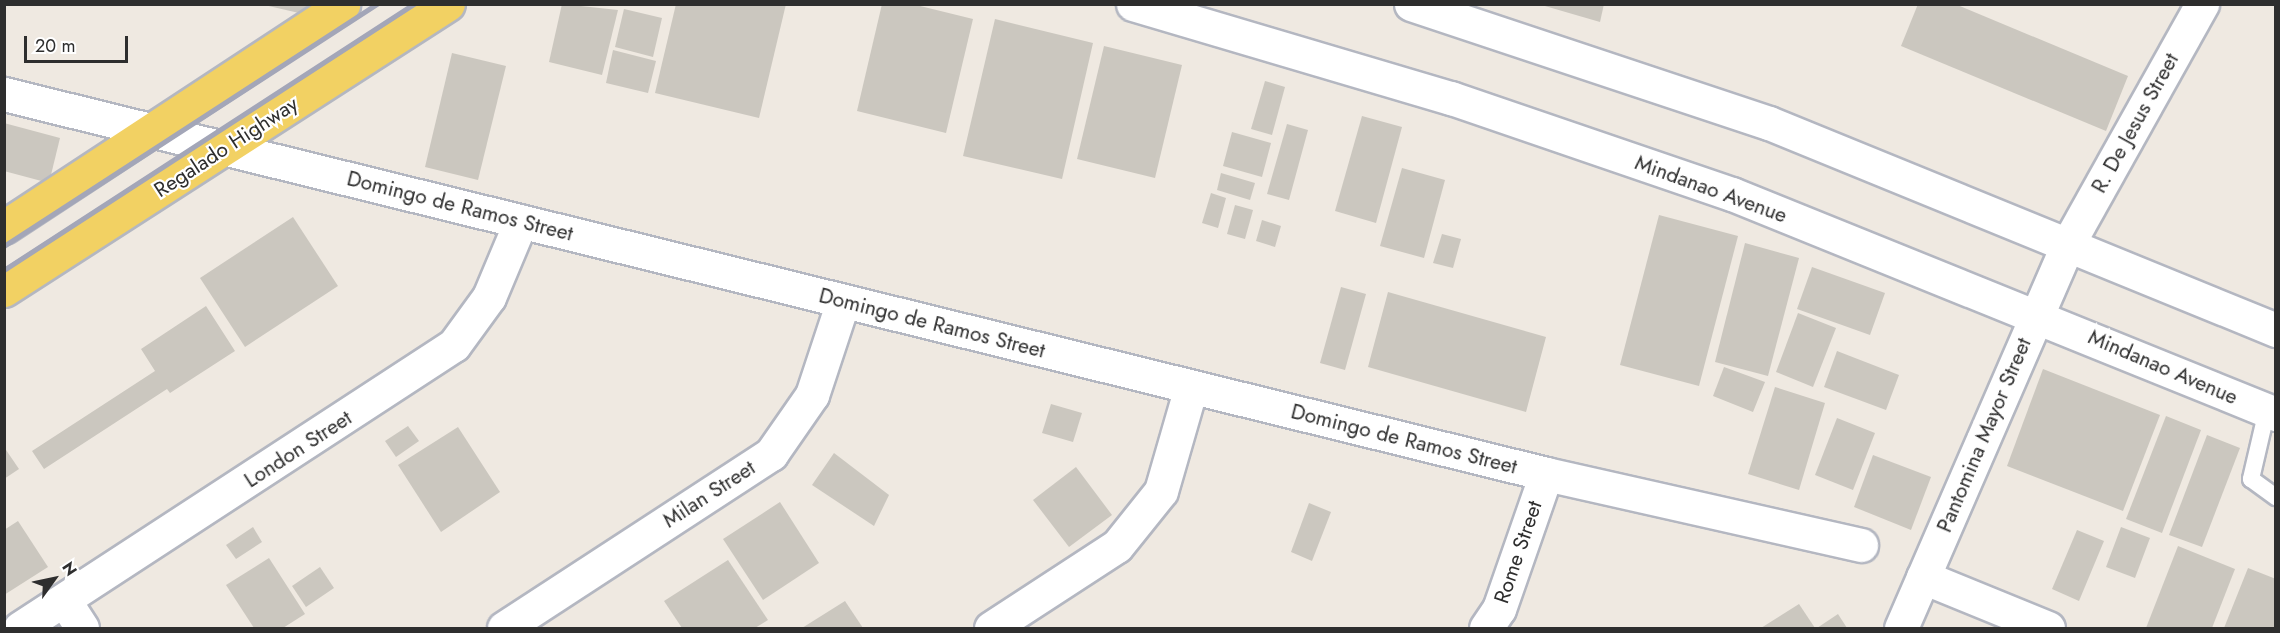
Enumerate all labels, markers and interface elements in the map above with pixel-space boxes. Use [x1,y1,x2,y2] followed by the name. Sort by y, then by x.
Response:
[27,24,130,62] scale bar
[35,33,75,59] text: 20 m
[2086,49,2184,197] street label: R. De Jesus Street
[149,91,303,203] street label: Regalado Highway
[1632,150,1790,228] street label: Mindanao Avenue
[344,166,576,246] street label: Domingo de Ramos Street
[816,283,1048,363] street label: Domingo de Ramos Street
[2084,324,2242,410] street label: Mindanao Avenue
[1932,334,2036,536] street label: Pantomina Mayor Street
[1288,399,1520,479] street label: Domingo de Ramos Street
[240,405,356,493] street label: London Street
[658,455,760,533] street label: Milan Street
[1489,497,1547,607] street label: Rome Street
[24,549,84,609] north arrow
[56,557,83,581] text: N

